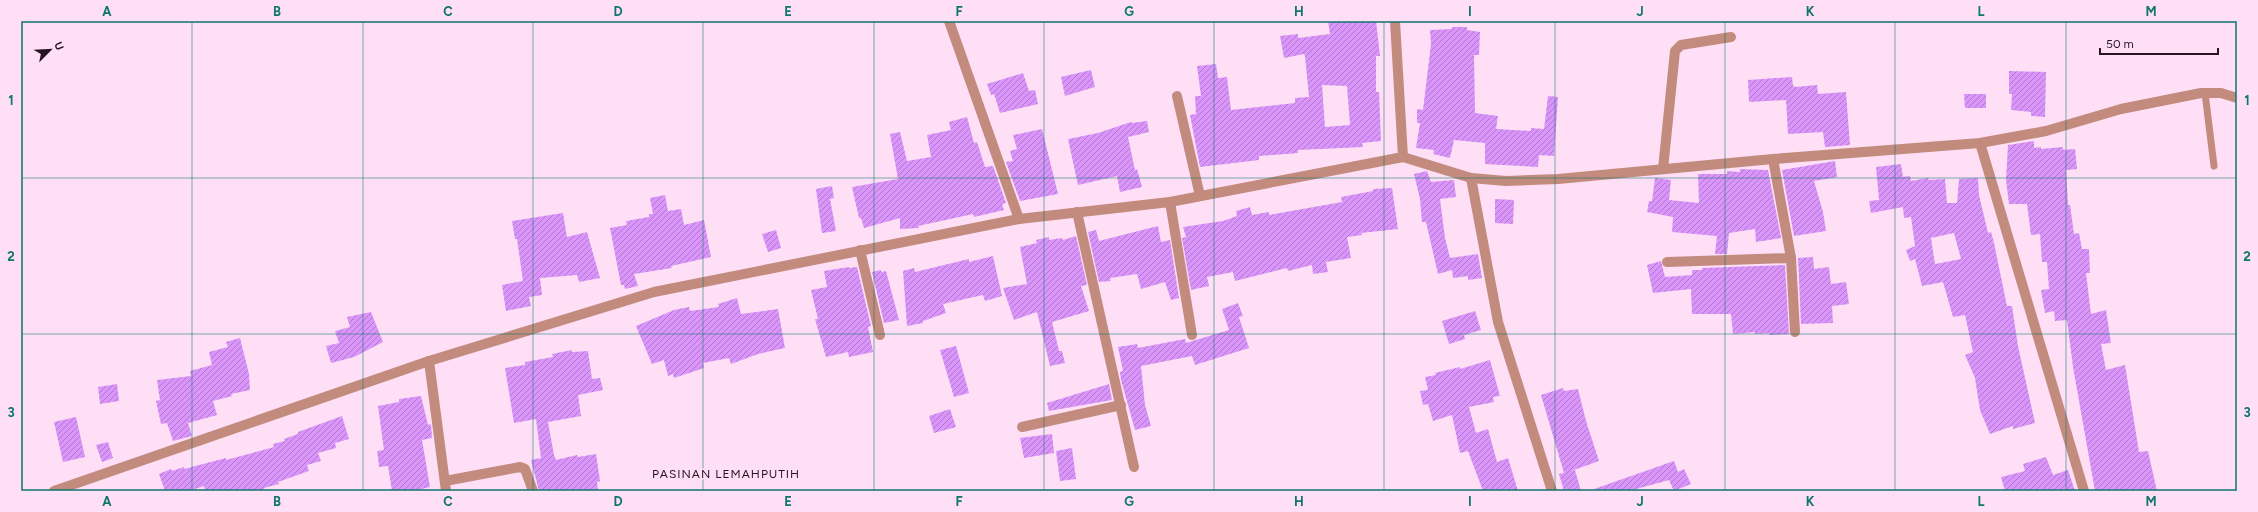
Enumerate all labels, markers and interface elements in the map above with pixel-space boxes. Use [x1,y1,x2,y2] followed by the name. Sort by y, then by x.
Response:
[102,4,112,19] text: A
[273,4,281,19] text: B
[443,4,453,19] text: C
[613,4,623,19] text: D
[784,4,792,19] text: E
[955,4,963,19] text: F
[1124,4,1134,19] text: G
[1294,4,1304,19] text: H
[1468,4,1472,19] text: I
[1636,4,1644,19] text: J
[1806,4,1815,19] text: K
[1978,4,1985,19] text: L
[2145,4,2157,19] text: M
[30,30,70,70] north arrow
[2100,30,2218,56] scale bar
[2106,37,2134,51] text: 50 m
[51,40,66,53] text: U
[8,93,14,108] text: 1
[2244,93,2250,108] text: 1
[7,249,15,264] text: 2
[2243,249,2251,264] text: 2
[7,405,15,420] text: 3
[2243,405,2251,420] text: 3
[652,467,800,481] district label: PASINAN LEMAHPUTIH
[102,494,112,509] text: A
[273,494,281,509] text: B
[443,494,453,509] text: C
[613,494,623,509] text: D
[784,494,792,509] text: E
[955,494,963,509] text: F
[1124,494,1134,509] text: G
[1294,494,1304,509] text: H
[1468,494,1472,509] text: I
[1636,494,1644,509] text: J
[1806,494,1815,509] text: K
[1978,494,1985,509] text: L
[2145,494,2157,509] text: M

